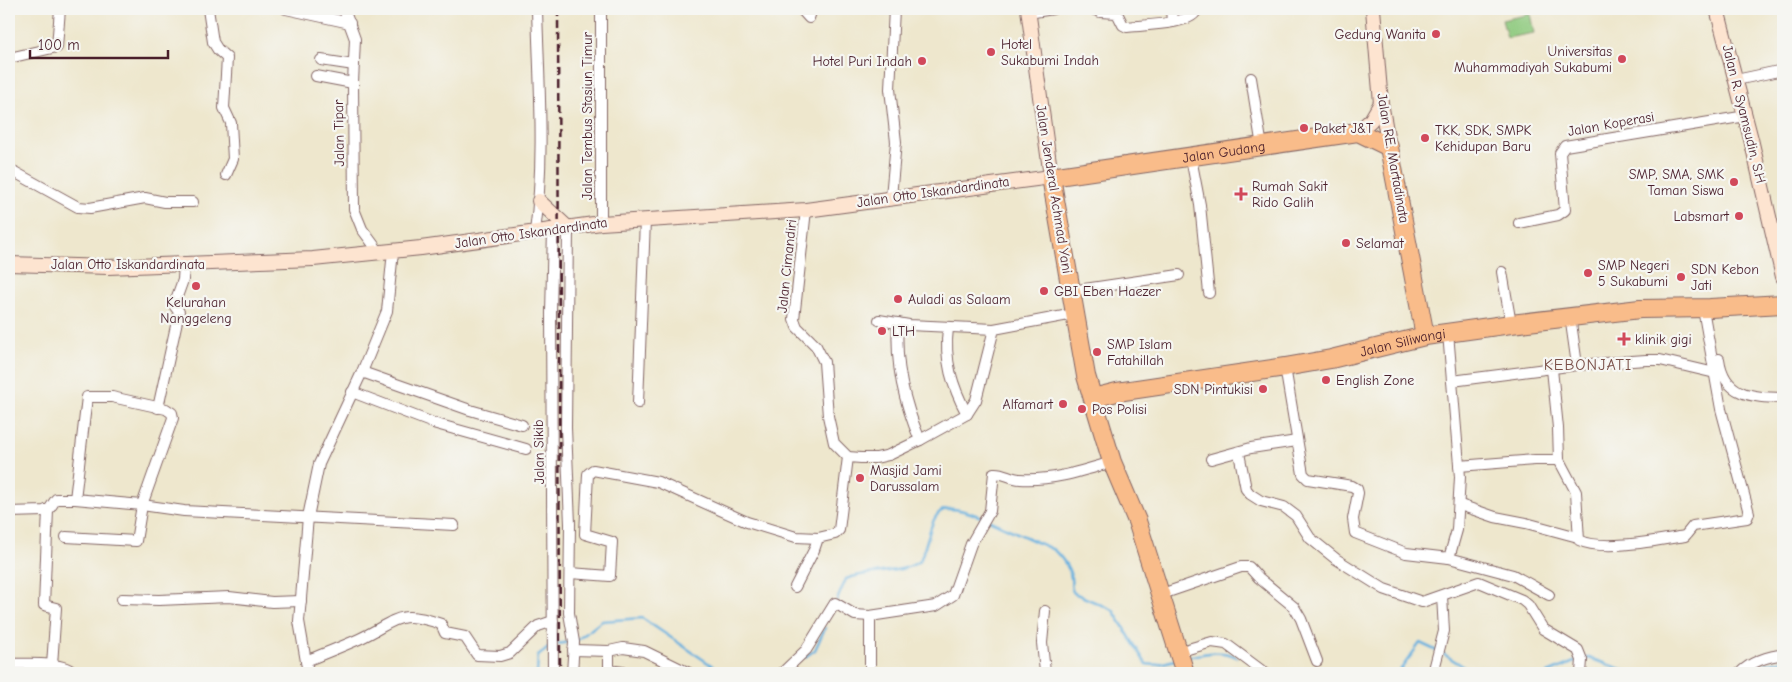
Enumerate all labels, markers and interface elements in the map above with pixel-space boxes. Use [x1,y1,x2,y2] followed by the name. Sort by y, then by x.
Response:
[1334,26,1426,43] place label: Gedung Wanita
[30,28,168,60] scale bar
[1430,28,1442,40] marker: Gedung Wanita
[579,31,596,200] street label: Jalan Tembus Stasiun Timur
[38,36,80,54] text: 100 m
[1001,36,1099,69] place label: Hotel Sukabumi Indah
[1454,43,1612,76] place label: Universitas Muhammadiyah Sukabumi
[1719,43,1769,185] street label: Jalan R. Syamsudin, S.H
[985,46,997,58] marker: Hotel Sukabumi Indah
[812,53,912,70] place label: Hotel Puri Indah
[1616,53,1628,65] marker: Universitas Muhammadiyah Sukabumi
[916,55,928,67] marker: Hotel Puri Indah
[1373,92,1413,224] street label: Jalan RE. Martadinata
[330,99,348,167] street label: Jalan Tipar
[1032,103,1076,275] street label: Jalan Jenderal Achmad Yani
[1566,108,1656,140] street label: Jalan Koperasi
[1314,120,1374,137] place label: Paket J&T
[1298,122,1310,134] marker: Paket J&T
[1435,122,1532,155] place label: TKK, SDK, SMPK Kehidupan Baru
[1419,132,1431,144] marker: TKK, SDK, SMPK Kehidupan Baru
[1181,137,1266,166] street label: Jalan Gudang
[1629,166,1724,199] place label: SMP, SMA, SMK Taman Siswa
[856,173,1010,211] street label: Jalan Otto Iskandardinata
[1728,176,1740,188] marker: SMP, SMA, SMK Taman Siswa
[1252,178,1328,211] place label: Rumah Sakit Rido Galih
[1234,187,1248,201] marker: Rumah Sakit Rido Galih
[1673,208,1730,225] place label: Labsmart
[1733,210,1745,222] marker: Labsmart
[454,214,608,252] street label: Jalan Otto Iskandardinata
[774,218,800,314] street label: Jalan Cimandiri
[1356,235,1405,252] place label: Selamat
[1340,237,1352,249] marker: Selamat
[51,256,205,273] street label: Jalan Otto Iskandardinata
[1598,257,1669,290] place label: SMP Negeri 5 Sukabumi
[1691,261,1759,294] place label: SDN Kebon Jati
[1582,267,1594,279] marker: SMP Negeri 5 Sukabumi
[1675,271,1687,283] marker: SDN Kebon Jati
[190,280,202,292] marker: Kelurahan Nanggeleng
[1054,283,1161,300] place label: GBI Eben Haezer
[1038,285,1050,297] marker: GBI Eben Haezer
[908,291,1011,308] place label: Auladi as Salaam
[892,293,904,305] marker: Auladi as Salaam
[160,294,232,327] place label: Kelurahan Nanggeleng
[892,323,915,340] place label: LTH
[876,325,888,337] marker: LTH
[1358,325,1447,360] street label: Jalan Siliwangi
[1635,331,1692,348] place label: klinik gigi
[1617,332,1631,346] marker: klinik gigi
[1107,336,1172,369] place label: SMP Islam Fatahillah
[1091,346,1103,358] marker: SMP Islam Fatahillah
[1544,356,1632,374] district label: KEBONJATI
[1336,372,1414,389] place label: English Zone
[1320,374,1332,386] marker: English Zone
[1174,381,1253,398] place label: SDN Pintukisi
[1257,383,1269,395] marker: SDN Pintukisi
[1003,396,1054,413] place label: Alfamart
[1057,398,1069,410] marker: Alfamart
[1092,401,1147,418] place label: Pos Polisi
[1076,403,1088,415] marker: Pos Polisi
[530,420,548,484] street label: Jalan Sikib
[870,462,942,495] place label: Masjid Jami Darussalam
[854,472,866,484] marker: Masjid Jami Darussalam

